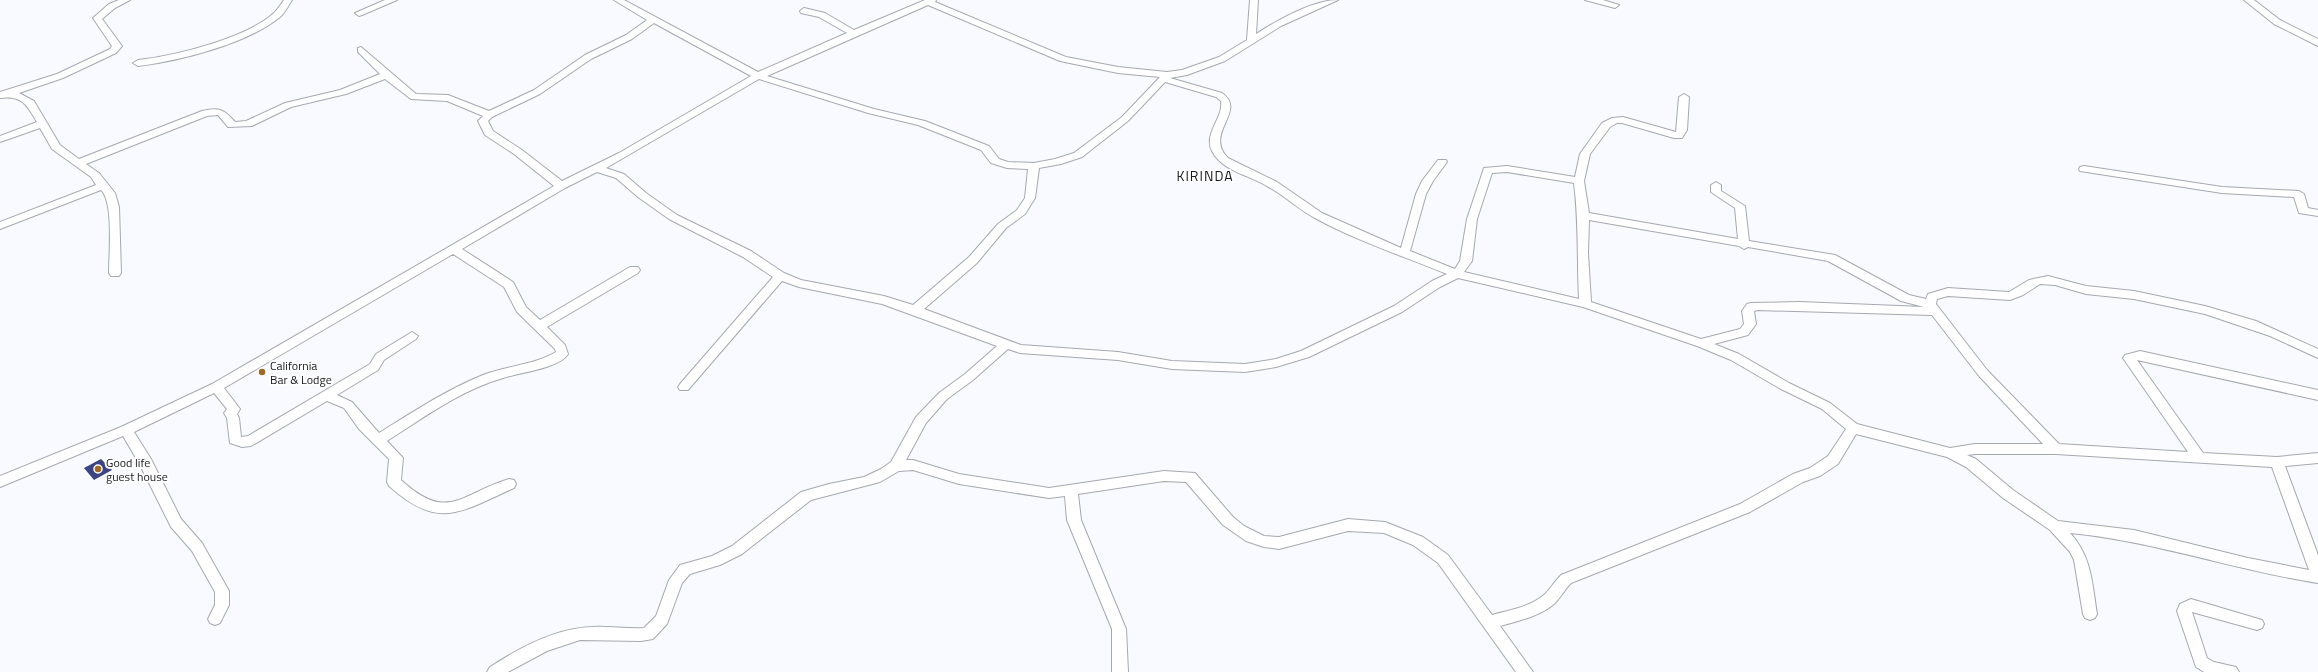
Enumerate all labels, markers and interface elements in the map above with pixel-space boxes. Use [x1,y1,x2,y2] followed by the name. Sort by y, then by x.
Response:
[1176,165,1234,186] district label: KIRINDA
[270,356,332,389] place label: California Bar & Lodge
[257,367,267,377] marker: California Bar & Lodge
[106,453,168,486] place label: Good life guest house
[93,464,103,474] marker: Good life guest house

